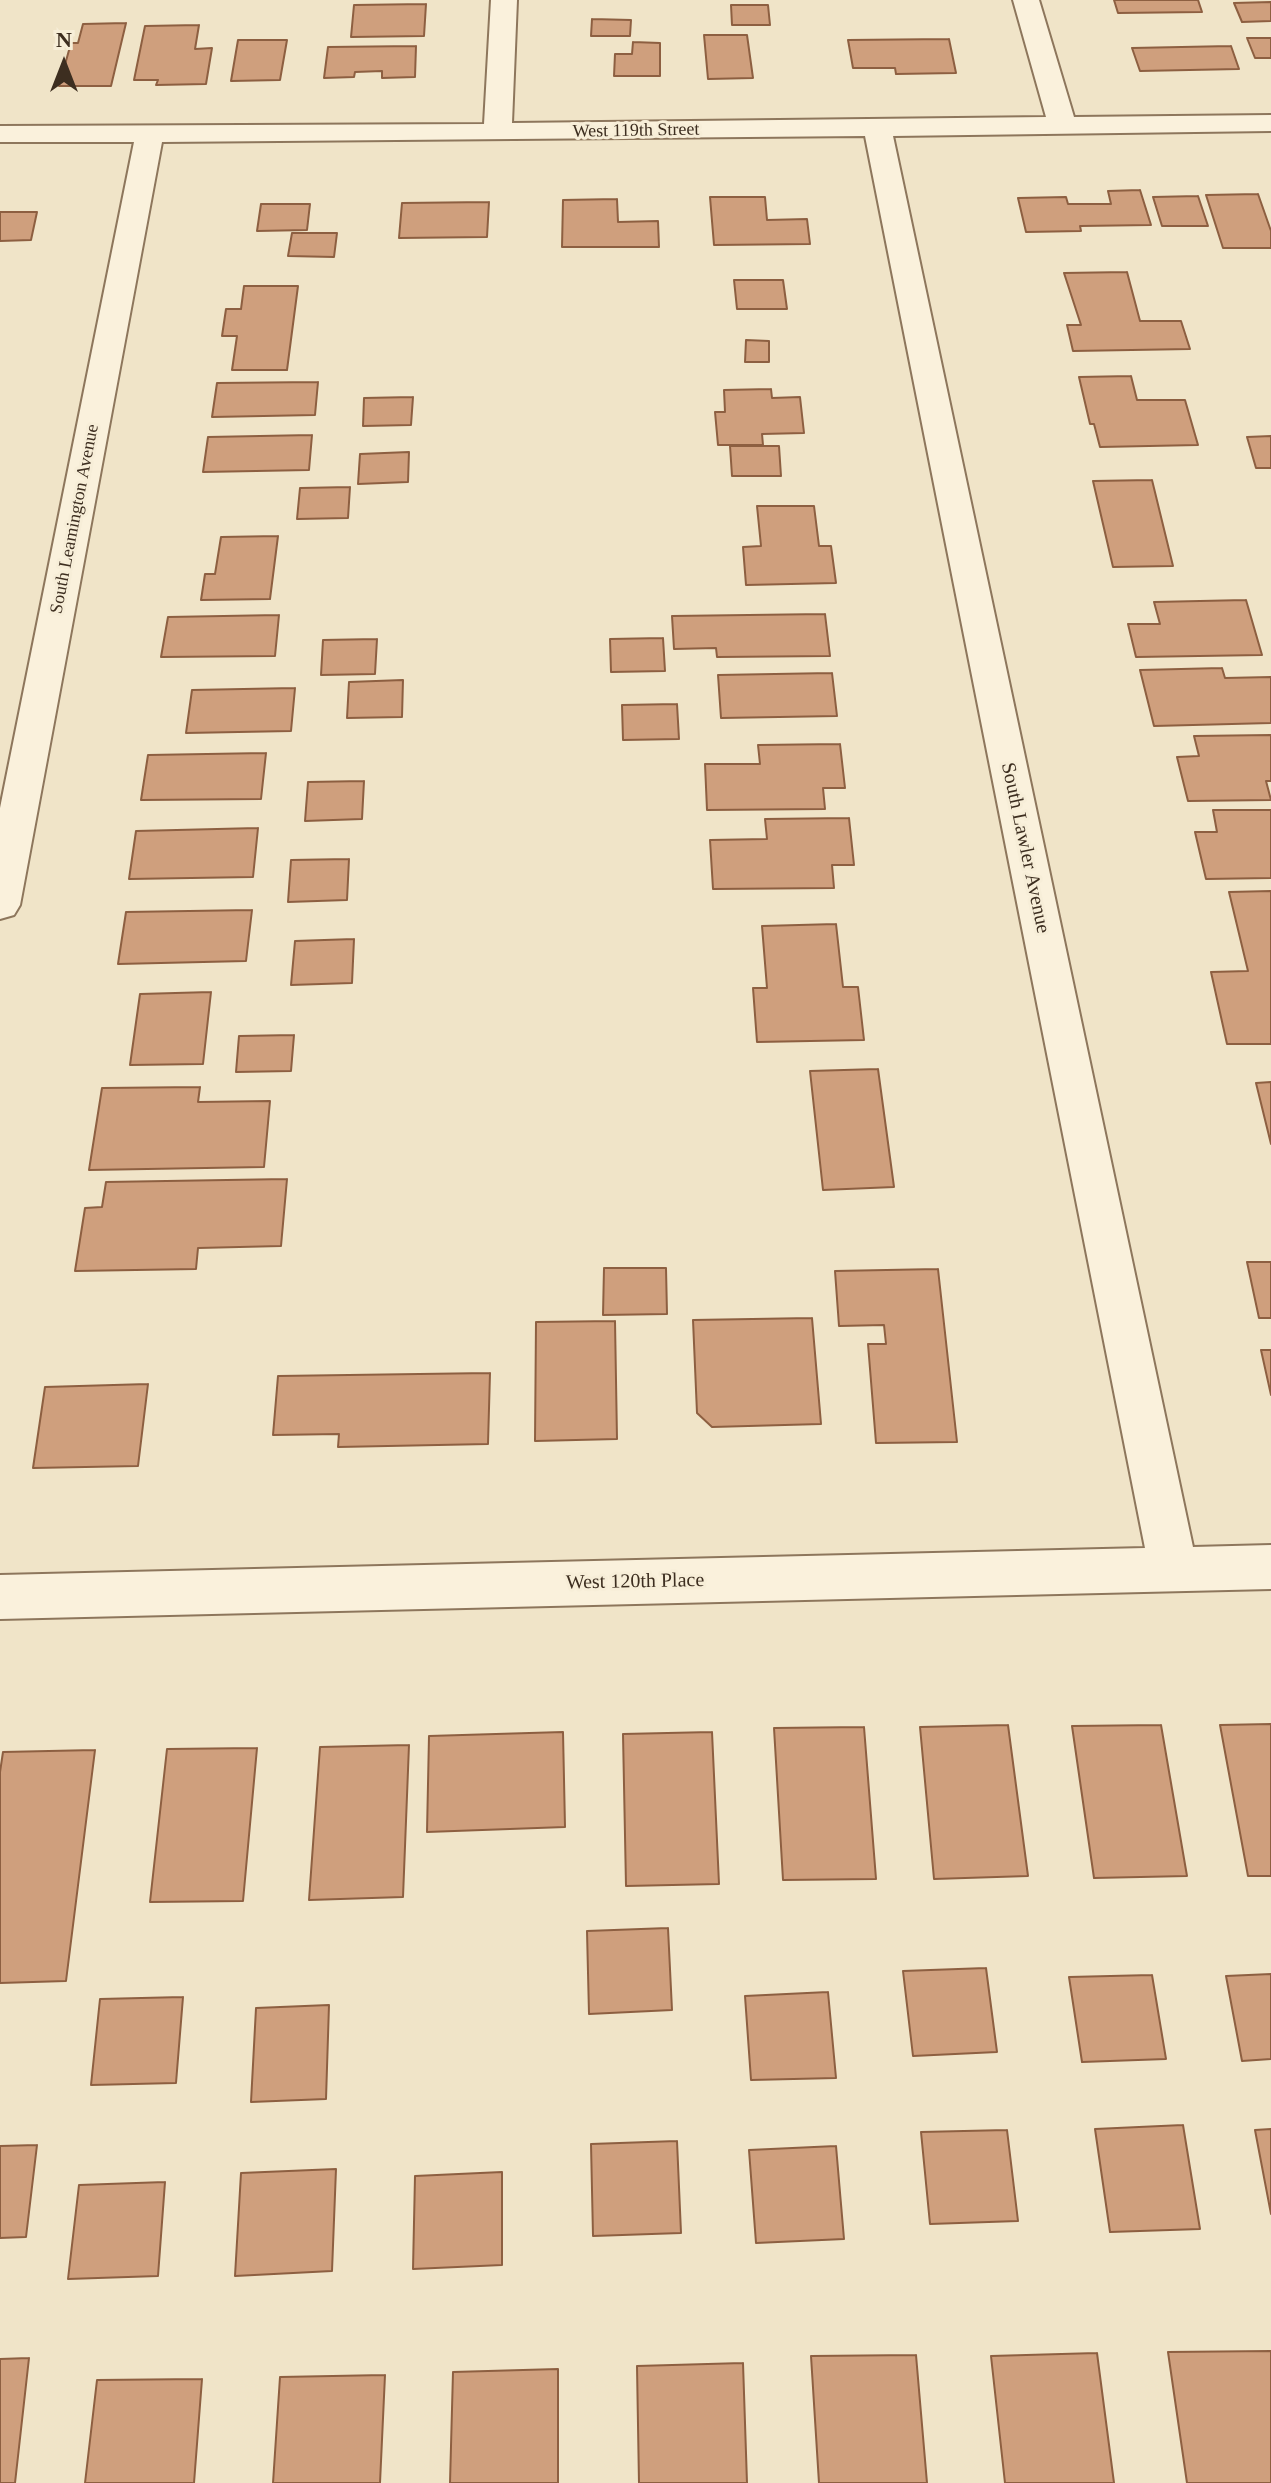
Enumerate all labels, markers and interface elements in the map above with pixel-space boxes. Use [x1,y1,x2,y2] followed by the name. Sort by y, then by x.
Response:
[24,24,104,104] north arrow
[56,27,72,52] text: N
[572,119,700,143] street label: West 119th Street
[46,422,104,616] street label: South Leamington Avenue
[995,760,1055,936] street label: South Lawler Avenue
[566,1569,704,1595] street label: West 120th Place

